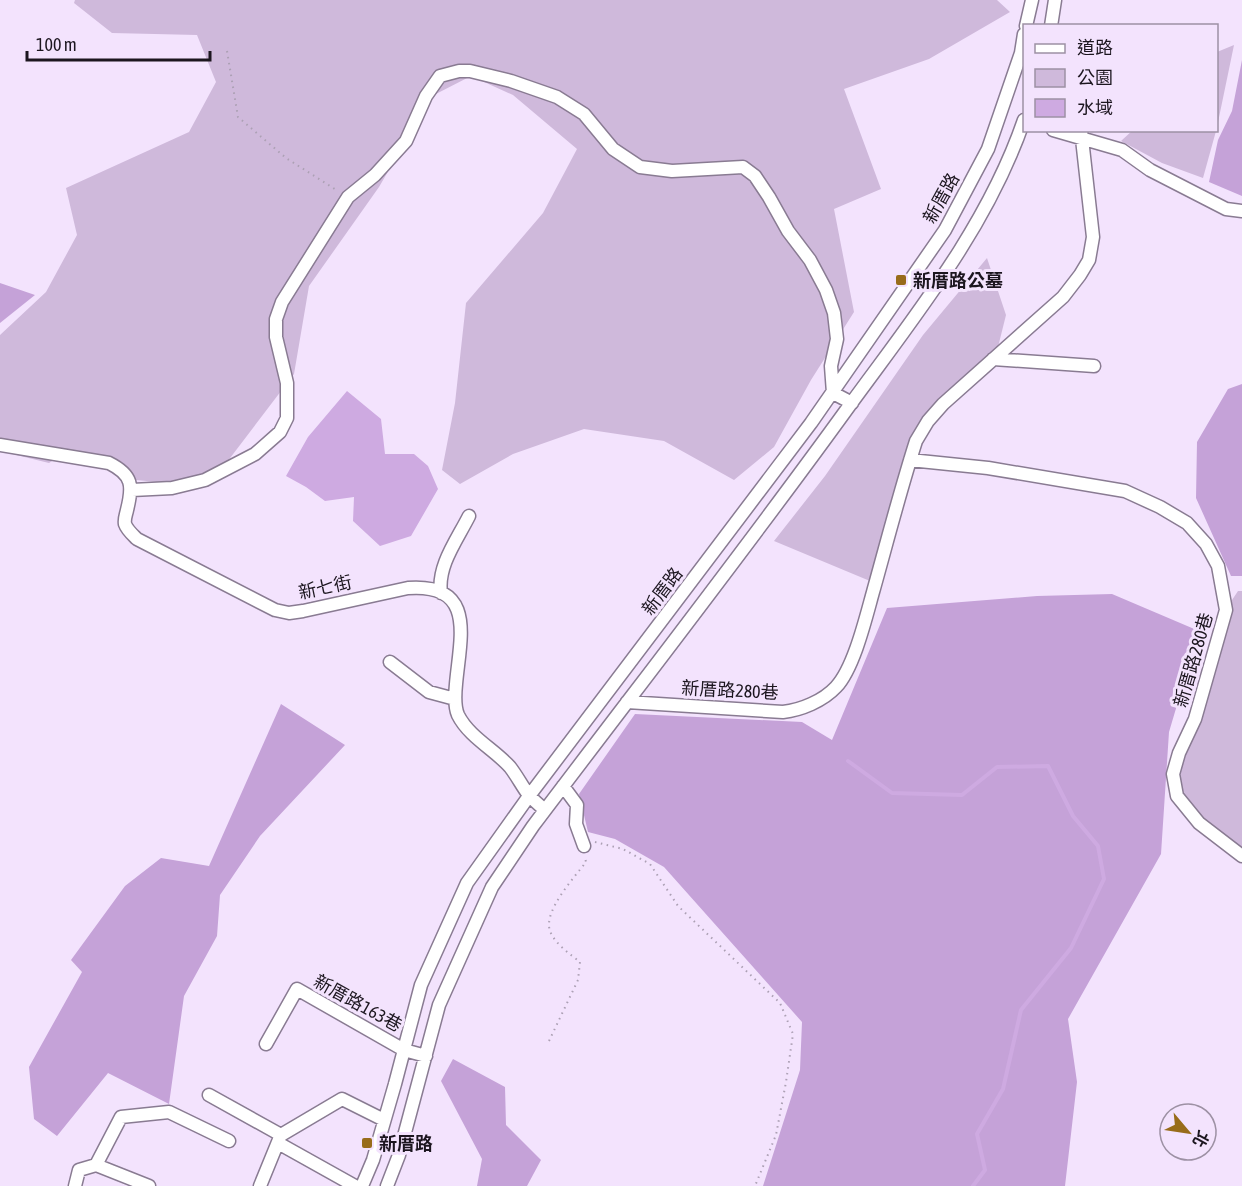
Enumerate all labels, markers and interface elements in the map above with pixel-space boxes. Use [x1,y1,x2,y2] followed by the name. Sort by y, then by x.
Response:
[27,24,210,62] scale bar
[1023,24,1218,132] legend
[36,34,77,55] text: 100 m
[1077,37,1113,58] text: 道路
[1077,67,1113,88] text: 公園
[1077,97,1113,118] text: 水域
[919,169,963,227] street label: 新厝路
[913,270,1003,291] place label: 新厝路公墓
[894,273,908,287] marker: 新厝路公墓
[637,563,687,619] street label: 新厝路
[296,571,354,603] street label: 新七街
[1169,610,1217,710] street label: 新厝路280巷
[681,677,779,703] street label: 新厝路280巷
[310,970,406,1036] street label: 新厝路163巷
[1158,1102,1218,1162] north arrow
[1189,1128,1213,1151] text: 北
[379,1133,433,1154] place label: 新厝路
[360,1136,374,1150] marker: 新厝路

